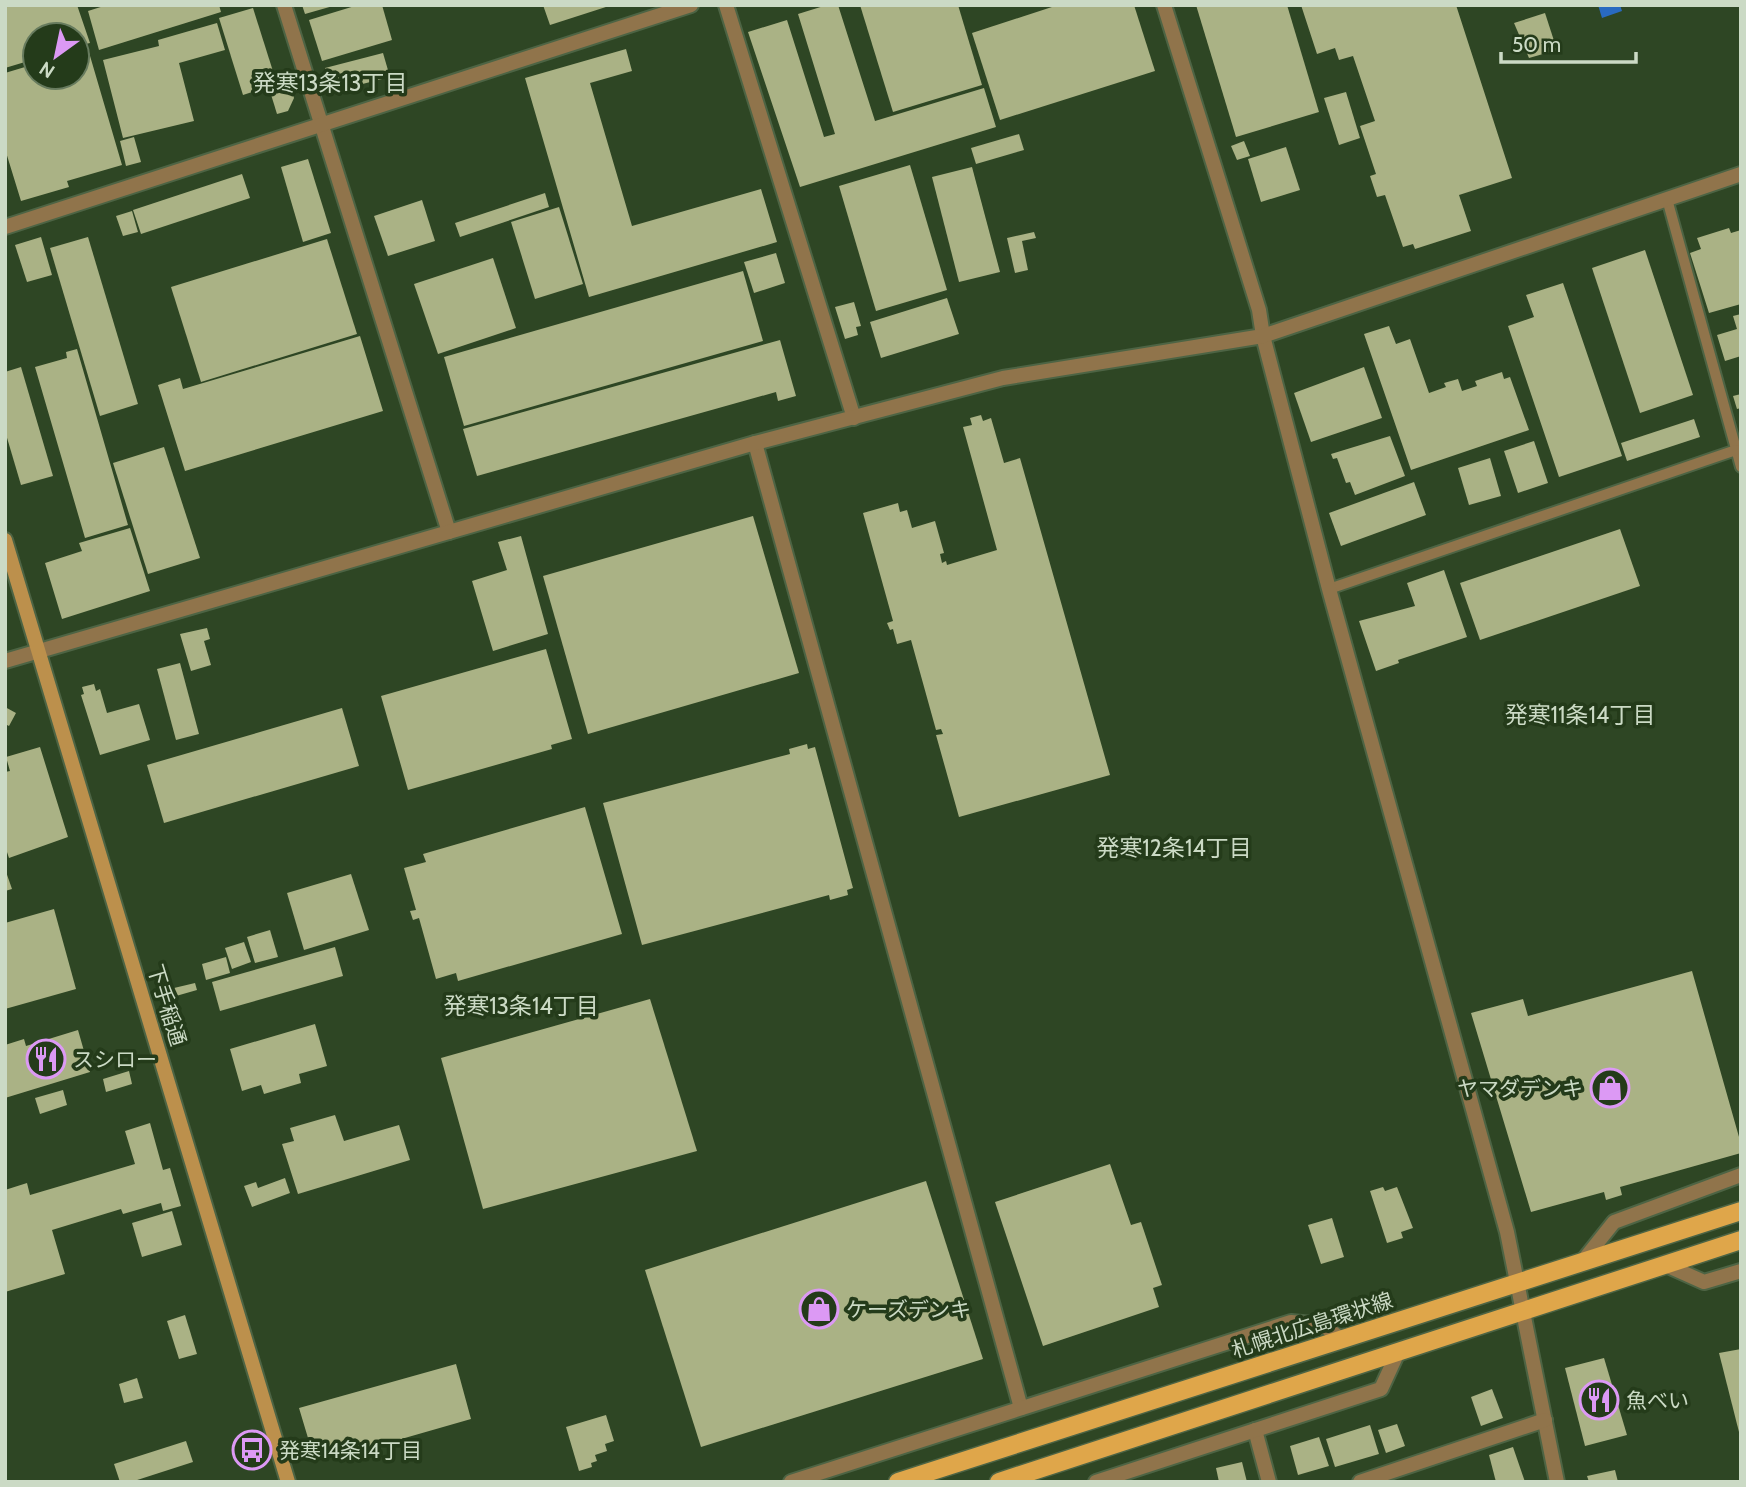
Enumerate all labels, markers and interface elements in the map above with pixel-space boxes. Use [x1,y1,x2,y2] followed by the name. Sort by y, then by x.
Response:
[21,21,91,91] north arrow
[1501,21,1636,65] scale bar
[1512,32,1561,57] text: 50 m
[35,57,59,83] text: N
[253,69,407,97] district label: 発寒13条13丁目
[1505,701,1655,729] district label: 発寒11条14丁目
[1096,834,1252,862] district label: 発寒12条14丁目
[143,961,191,1049] street label: 下手稲通
[443,992,599,1020] district label: 発寒13条14丁目
[25,1038,67,1080] restaurant icon: スシロー
[73,1047,157,1072] place label: スシロー
[1589,1067,1631,1109] shop icon: ヤマダデンキ
[1457,1076,1583,1101] place label: ヤマダデンキ
[1228,1287,1396,1363] street label: 札幌北広島環状線
[798,1288,840,1330] shop icon: ケーズデンキ
[846,1297,971,1322] place label: ケーズデンキ
[1578,1379,1620,1421] restaurant icon: 魚べい
[1626,1388,1689,1413] place label: 魚べい
[231,1429,273,1471] bus stop icon: 発寒14条14丁目
[279,1438,422,1463] place label: 発寒14条14丁目

